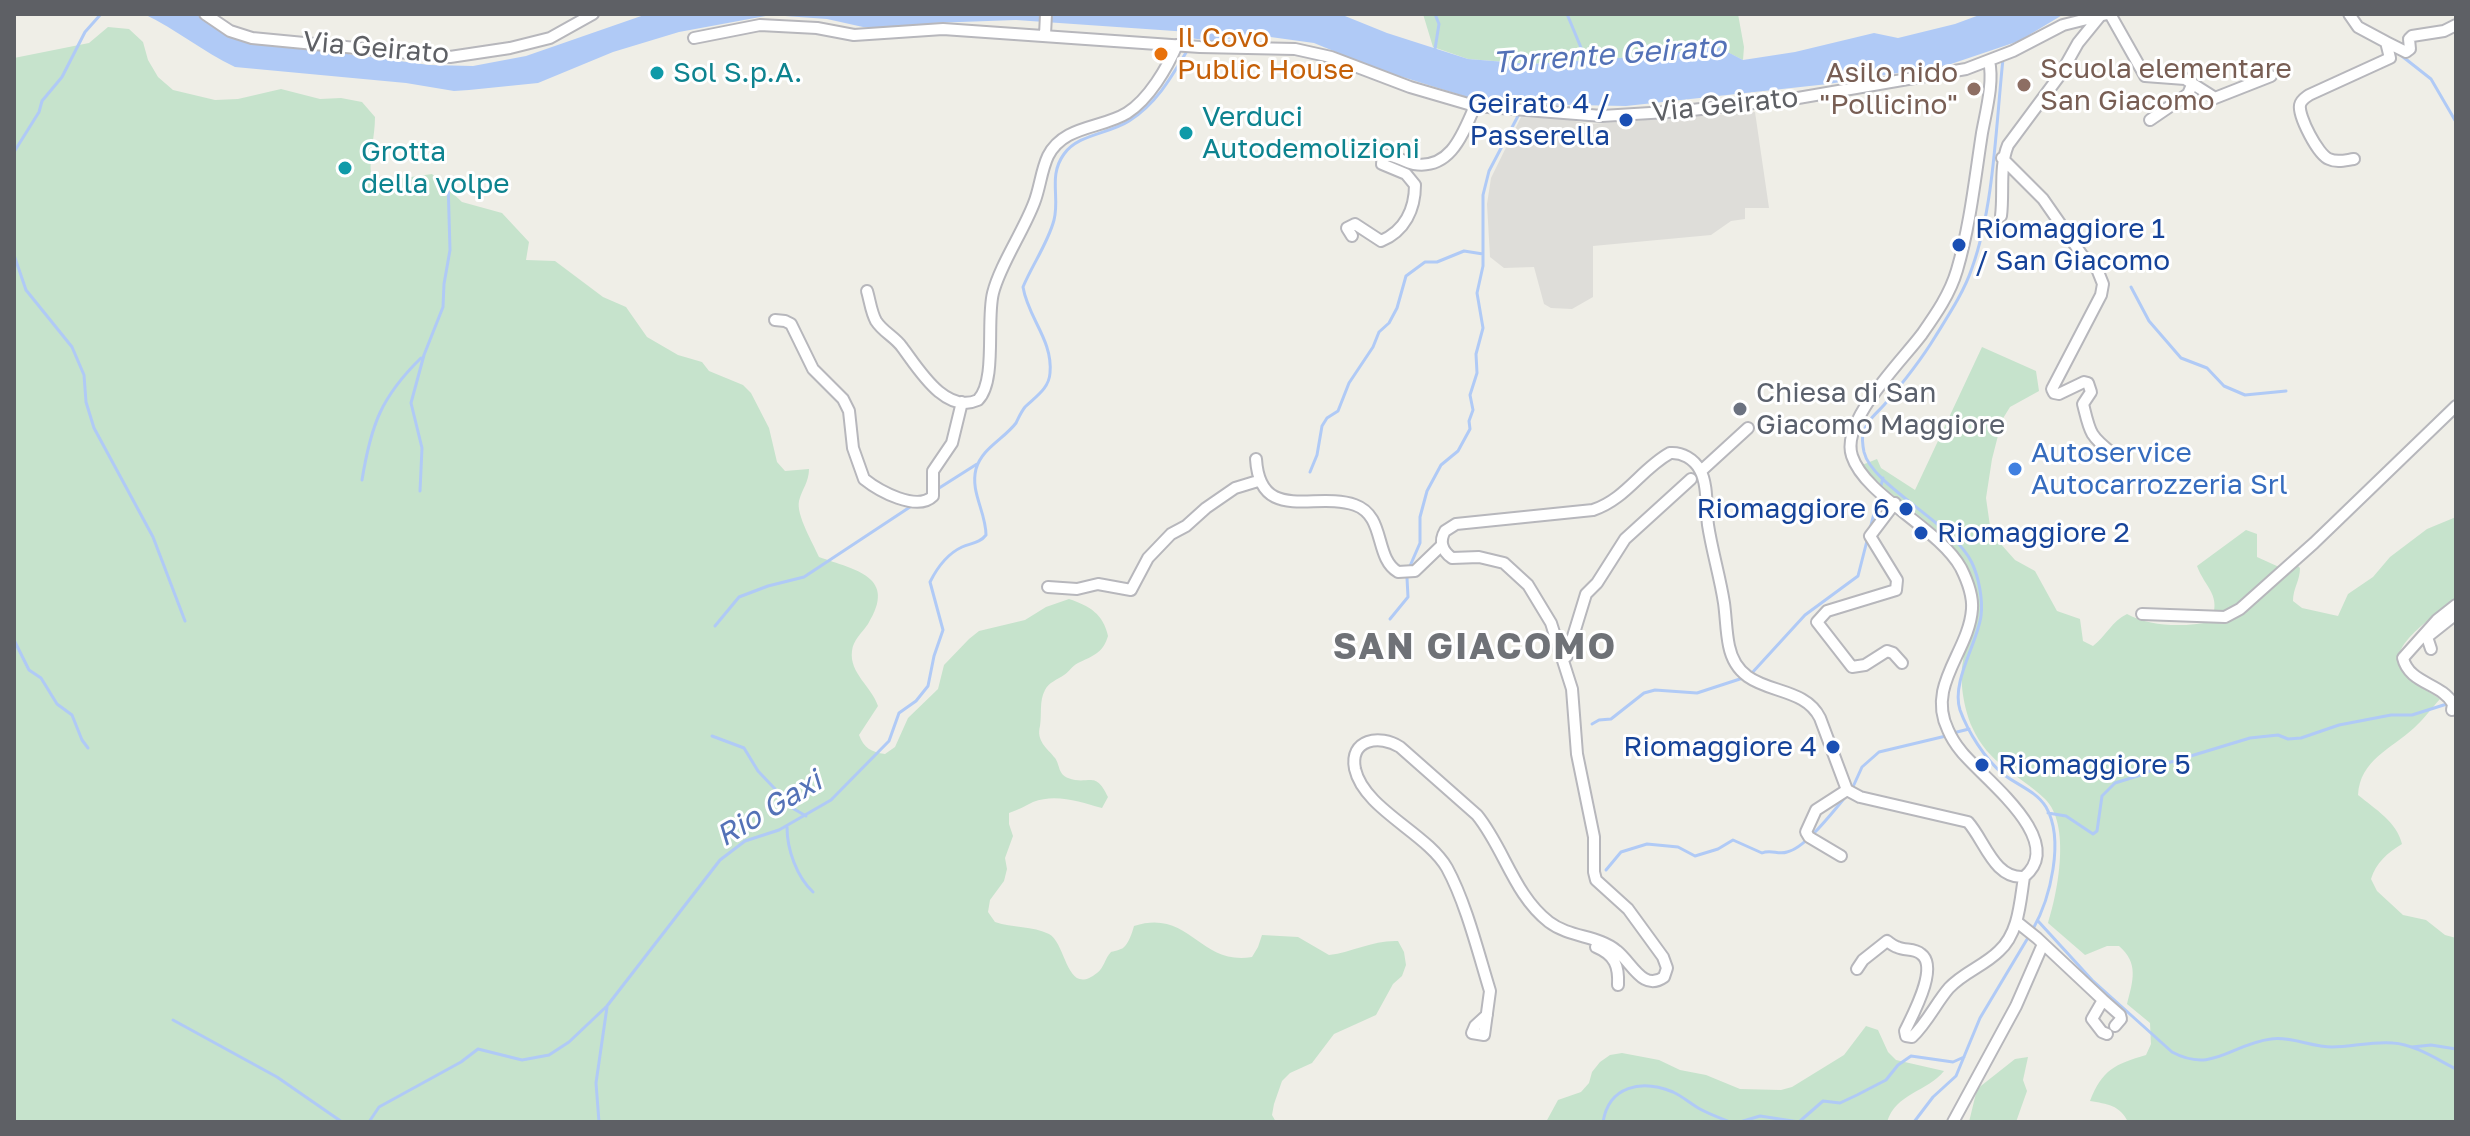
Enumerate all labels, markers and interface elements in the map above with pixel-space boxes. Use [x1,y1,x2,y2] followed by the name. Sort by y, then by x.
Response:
[1177,21,1354,87] place label: Il Covo Public House
[301,25,451,71] street label: Via Geirato
[1491,29,1727,81] water label: Torrente Geirato
[1152,45,1170,63] marker: Il Covo Public House
[2040,52,2292,118] place label: Scuola elementare San Giacomo
[673,56,802,90] place label: Sol S.p.A.
[1819,56,1958,122] place label: Asilo nido "Pollicino"
[648,64,666,82] marker: Sol S.p.A.
[2015,76,2033,94] marker: Scuola elementare San Giacomo
[1965,80,1983,98] marker: Asilo nido "Pollicino"
[1650,81,1800,129] street label: Via Geirato
[1468,87,1610,153] place label: Geirato 4 / Passerella
[1202,100,1420,166] place label: Verduci Autodemolizioni
[1617,111,1635,129] marker: Geirato 4 / Passerella
[1177,124,1195,142] marker: Verduci Autodemolizioni
[361,135,510,201] place label: Grotta della volpe
[336,159,354,177] marker: Grotta della volpe
[1975,212,2170,278] place label: Riomaggiore 1 / San Giacomo
[1950,236,1968,254] marker: Riomaggiore 1 / San Giacomo
[1756,376,2005,442] place label: Chiesa di San Giacomo Maggiore
[1731,400,1749,418] marker: Chiesa di San Giacomo Maggiore
[2031,436,2288,502] place label: Autoservice Autocarrozzeria Srl
[2006,460,2024,478] marker: Autoservice Autocarrozzeria Srl
[1696,492,1890,526] place label: Riomaggiore 6
[1897,500,1915,518] marker: Riomaggiore 6
[1937,516,2130,550] place label: Riomaggiore 2
[1912,524,1930,542] marker: Riomaggiore 2
[1333,626,1617,670] district label: SAN GIACOMO
[1623,730,1817,764] place label: Riomaggiore 4
[1824,738,1842,756] marker: Riomaggiore 4
[1998,748,2191,782] place label: Riomaggiore 5
[1973,756,1991,774] marker: Riomaggiore 5
[710,764,828,854] water label: Rio Gaxi

